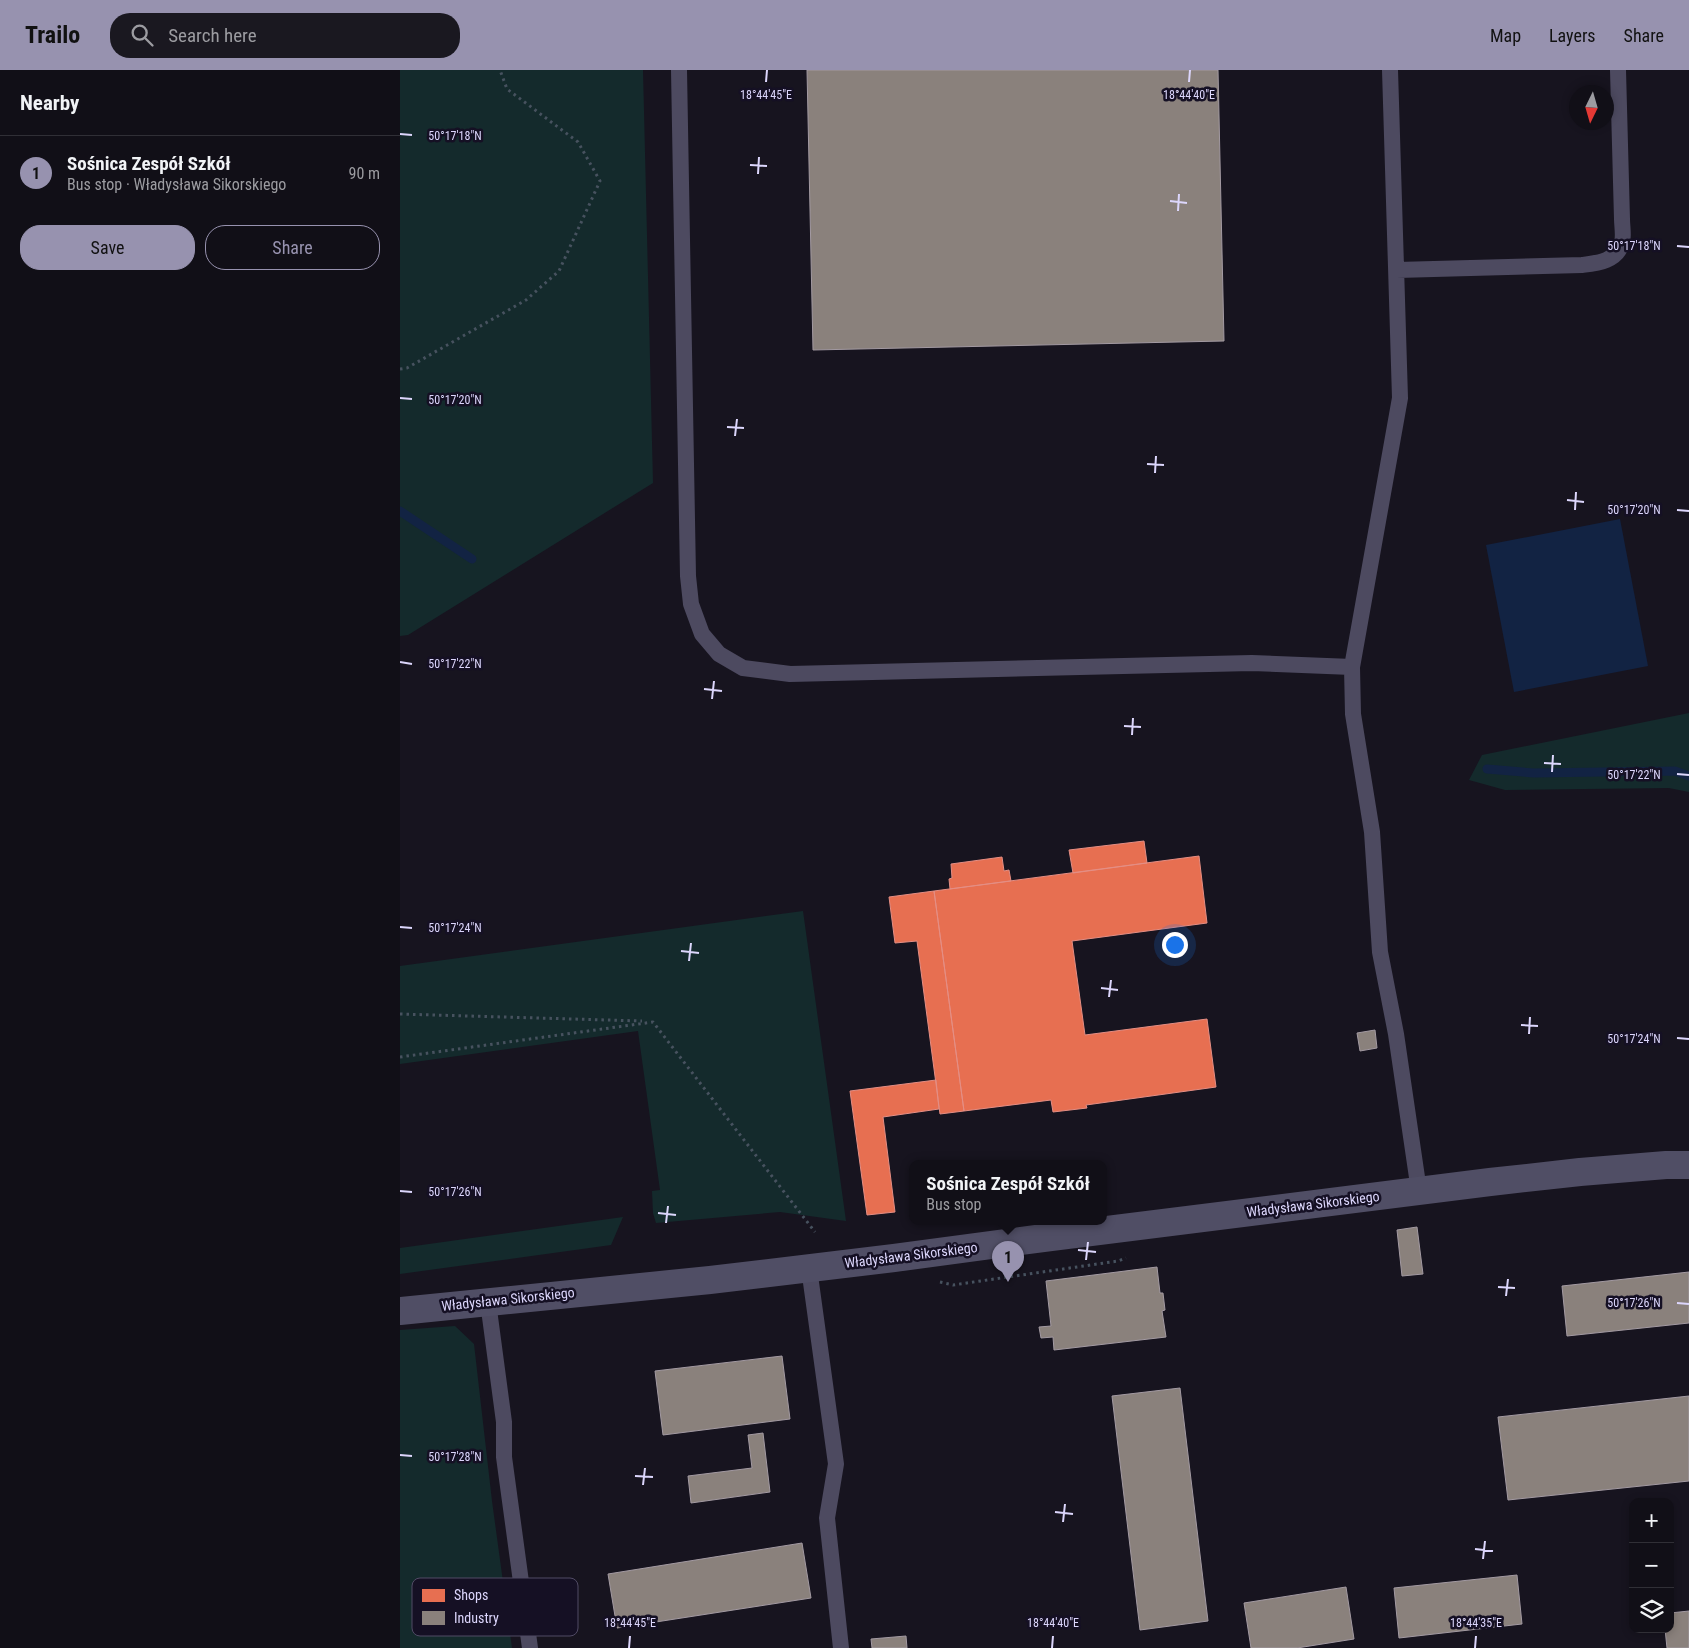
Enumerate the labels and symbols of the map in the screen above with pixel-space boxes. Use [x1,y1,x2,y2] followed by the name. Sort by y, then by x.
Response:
[1569,85,1614,130] north arrow
[740,88,792,102] text: 18°44'45"E
[1163,88,1215,102] text: 18°44'40"E
[428,129,482,143] text: 50°17'18"N
[1607,239,1661,253] text: 50°17'18"N
[428,393,482,407] text: 50°17'20"N
[1607,503,1661,517] text: 50°17'20"N
[428,657,482,671] text: 50°17'22"N
[1607,768,1661,782] text: 50°17'22"N
[428,921,482,935] text: 50°17'24"N
[1162,932,1188,958] your location
[1607,1032,1661,1046] text: 50°17'24"N
[428,1185,482,1199] text: 50°17'26"N
[1246,1188,1380,1220] street label: Władysława Sikorskiego
[844,1239,978,1271] street label: Władysława Sikorskiego
[992,1241,1024,1282] pin: 1
[441,1284,575,1314] street label: Władysława Sikorskiego
[1607,1296,1661,1310] text: 50°17'26"N
[428,1450,482,1464] text: 50°17'28"N
[412,1578,578,1636] legend
[454,1587,488,1603] text: Shops
[454,1610,499,1626] text: Industry
[604,1616,656,1630] text: 18°44'45"E
[1027,1616,1079,1630] text: 18°44'40"E
[1450,1616,1502,1630] text: 18°44'35"E

